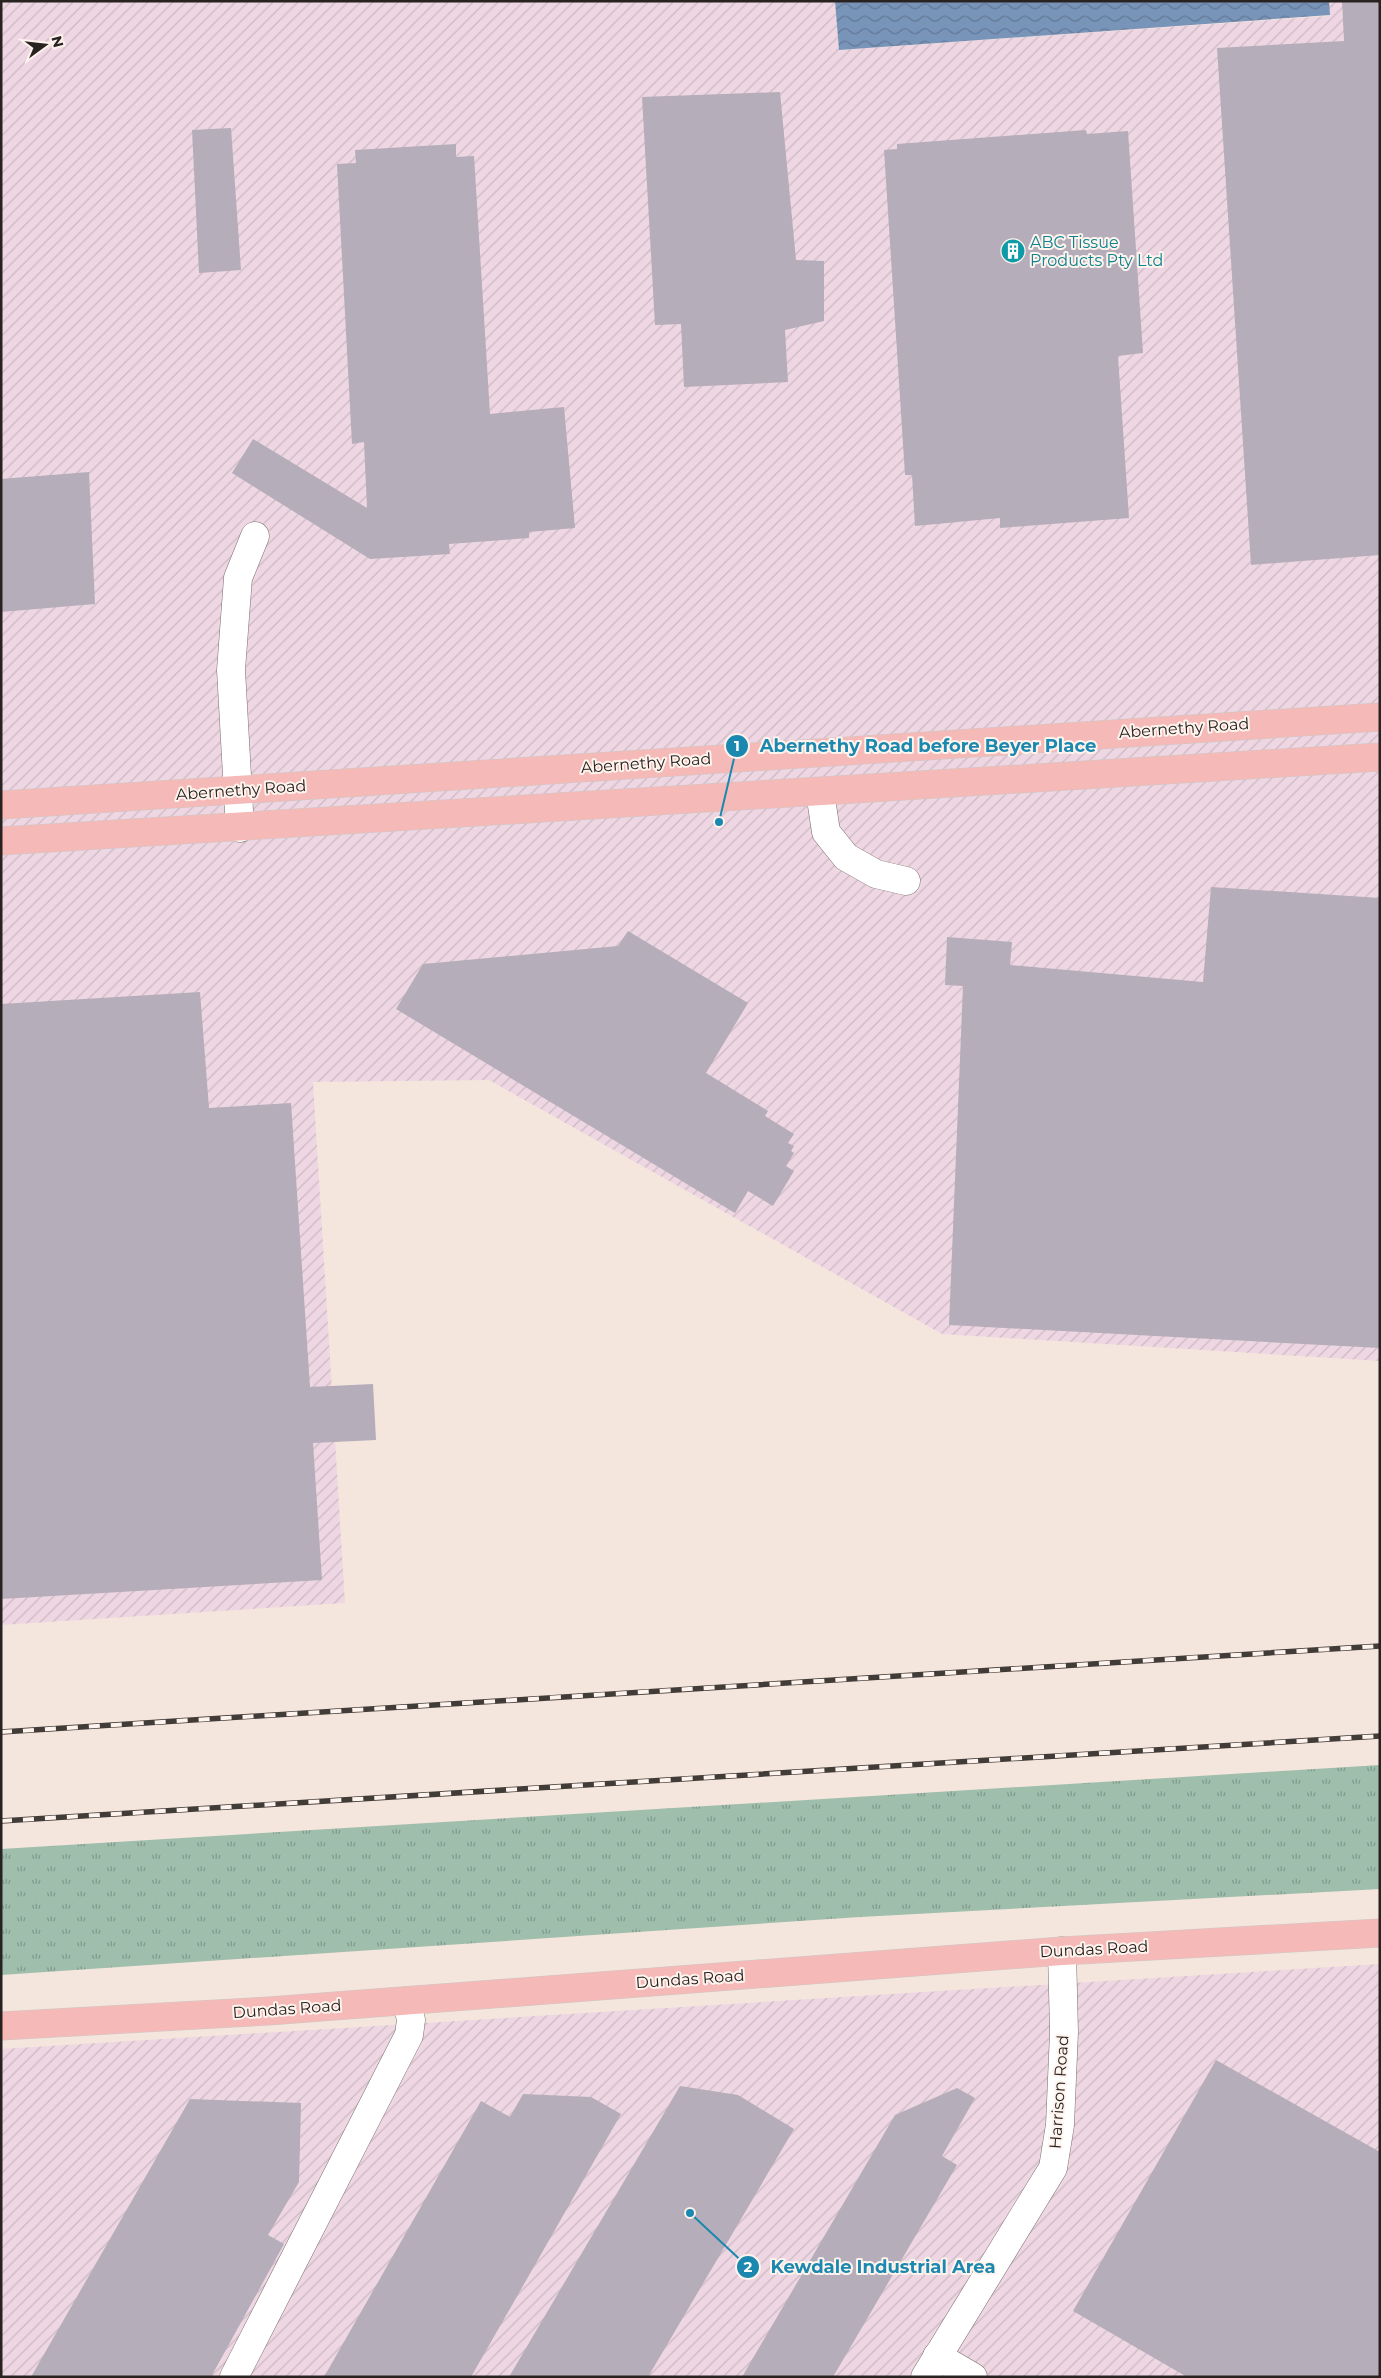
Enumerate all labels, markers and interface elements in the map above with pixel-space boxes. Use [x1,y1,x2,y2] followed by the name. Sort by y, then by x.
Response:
[20,20,70,70] north arrow
[47,34,68,49] text: N
[1030,233,1163,270] place label: ABC Tissue Products Pty Ltd
[1000,238,1026,264] building icon: ABC Tissue Products Pty Ltd
[1118,714,1250,742] street label: Abernethy Road
[725,729,1107,762] callout: Abernethy Road before Beyer Place
[759,735,1096,757] text: Abernethy Road before Beyer Place
[734,736,740,755] text: 1
[580,749,712,777] street label: Abernethy Road
[175,776,307,804] street label: Abernethy Road
[1039,1937,1149,1961] street label: Dundas Road
[635,1966,745,1992] street label: Dundas Road
[232,1996,342,2022] street label: Dundas Road
[1046,2034,1072,2150] street label: Harrison Road
[735,2250,1005,2283] callout: Kewdale Industrial Area
[770,2256,996,2278] text: Kewdale Industrial Area
[744,2257,753,2276] text: 2

